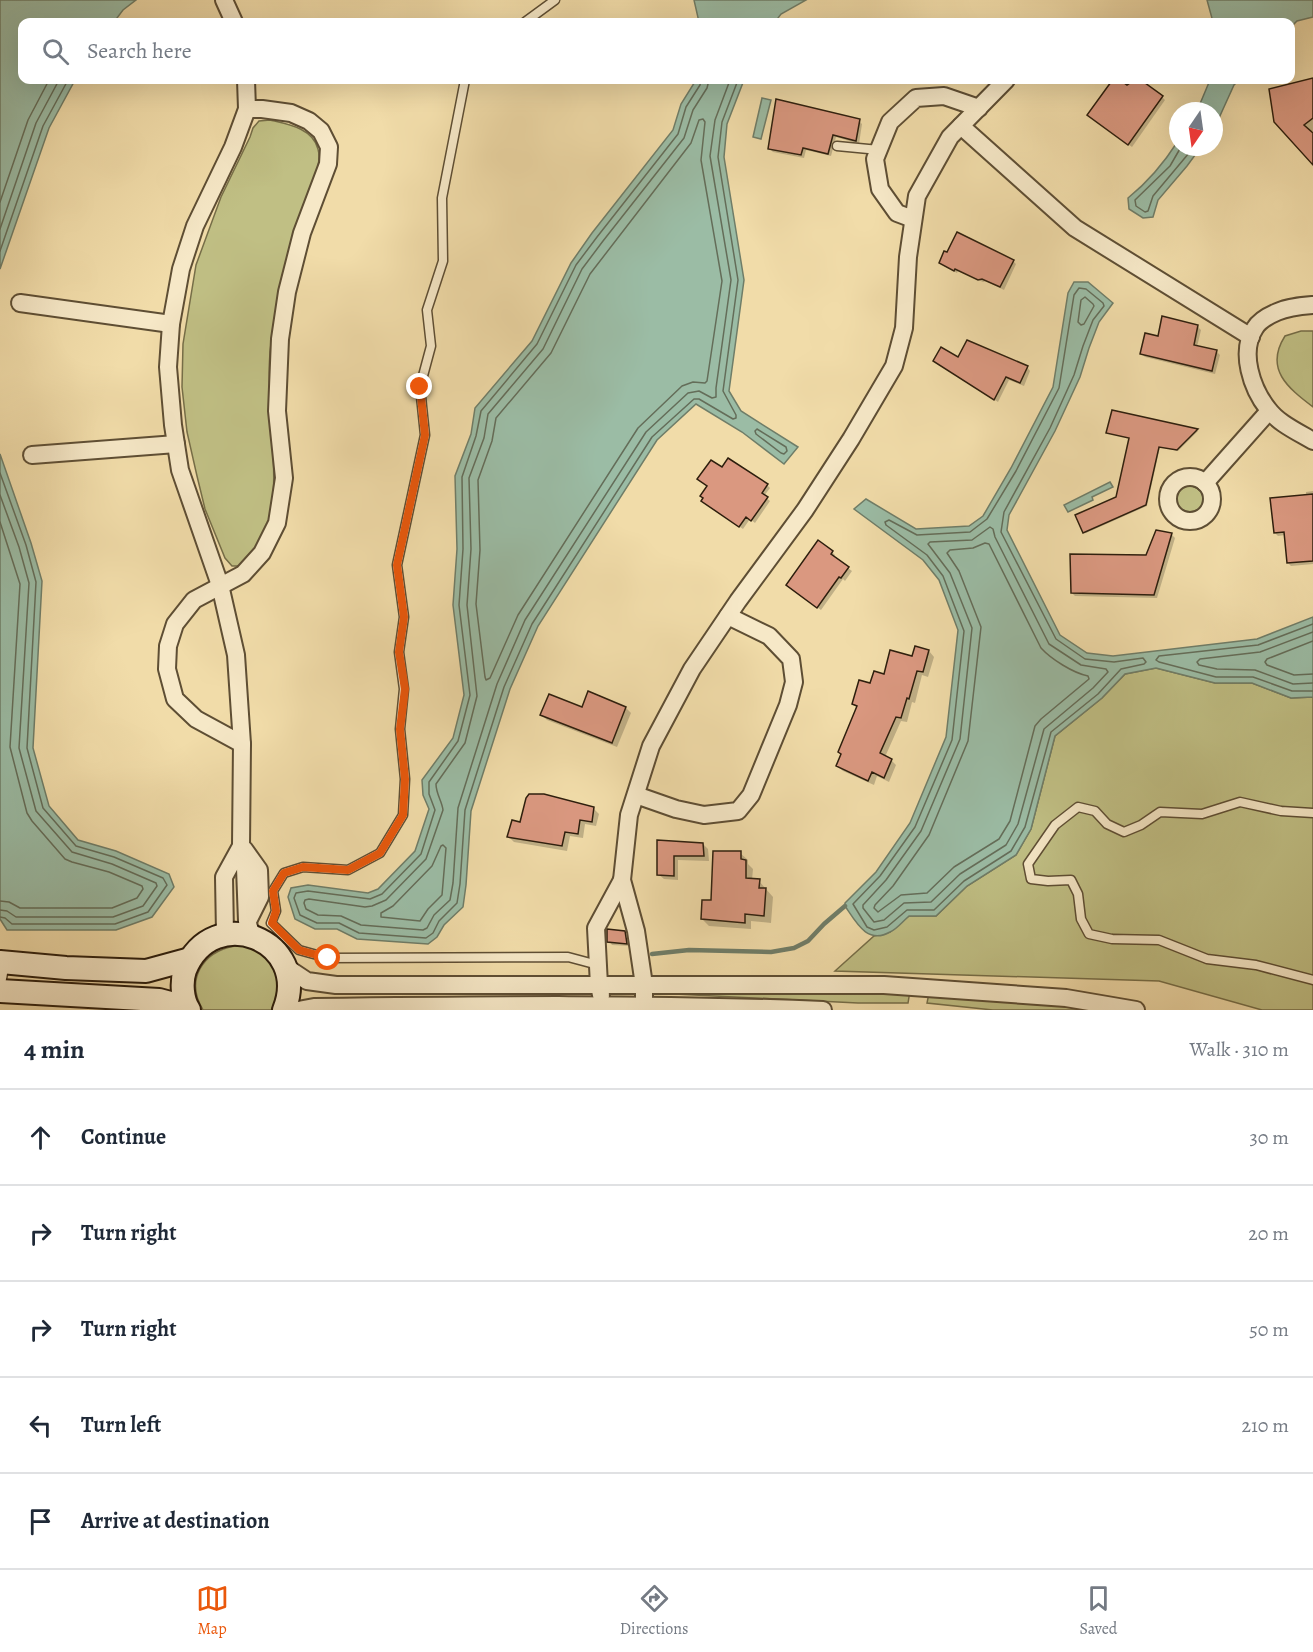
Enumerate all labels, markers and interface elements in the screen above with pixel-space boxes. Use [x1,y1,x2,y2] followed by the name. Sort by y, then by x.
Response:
[18,18,1295,84] search box
[39,35,72,68] icon: search
[87,36,192,66] text: Search here
[1169,102,1223,156] north arrow
[406,373,432,399] route end
[314,944,340,970] route start
[24,1032,85,1067] text: 4 min
[1190,1036,1289,1063] text: Walk · 310 m
[24,1121,57,1154] icon: ahead
[81,1122,166,1152] text: Continue
[1249,1124,1289,1151] text: 30 m
[24,1217,57,1250] icon: right
[81,1218,177,1248] text: Turn right
[1248,1220,1289,1247] text: 20 m
[24,1313,57,1346] icon: right
[81,1314,177,1344] text: Turn right
[1249,1316,1289,1343] text: 50 m
[24,1409,57,1442] icon: left
[81,1410,161,1440] text: Turn left
[1241,1412,1289,1439] text: 210 m
[24,1505,57,1538] icon: arrive
[81,1506,270,1536] text: Arrive at destination
[196,1582,229,1640] tab: Map
[620,1582,688,1640] tab: Directions
[1079,1582,1117,1640] tab: Saved

